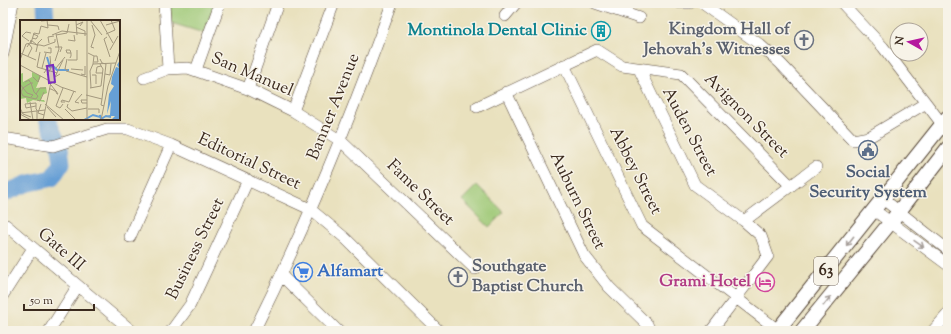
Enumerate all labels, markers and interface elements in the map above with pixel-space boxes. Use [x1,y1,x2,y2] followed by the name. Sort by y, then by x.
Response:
[642,18,791,62] place label: Kingdom Hall of Jehovah's Witnesses
[407,19,587,43] place label: Montinola Dental Clinic
[20,20,120,120] inset map
[590,20,612,42] building icon: Montinola Dental Clinic
[889,22,929,62] north arrow
[793,29,815,51] church icon: Kingdom Hall of Jehovah's Witnesses
[891,35,909,47] text: N
[207,47,297,103] street label: San Manuel
[302,50,366,164] street label: Banner Avenue
[698,68,794,164] street label: Avignon Street
[655,83,723,181] street label: Auden Street
[603,123,668,219] street label: Abbey Street
[194,128,305,196] street label: Editorial Street
[857,139,879,161] public building icon: Social Security System
[543,148,611,254] street label: Auburn Street
[381,154,460,232] street label: Fame Street
[809,161,928,205] place label: Social Security System
[161,194,231,304] street label: Business Street
[32,223,90,278] street label: Gate III
[846,235,854,246] one-way arrow
[913,240,924,248] one-way arrow
[472,255,584,299] place label: Southgate Baptist Church
[814,257,838,285] road number: 63
[317,260,383,284] place label: Alfamart
[292,261,314,283] supermarket icon: Alfamart
[447,266,469,288] church icon: Southgate Baptist Church
[659,270,751,294] place label: Grami Hotel
[754,271,776,293] hotel icon: Grami Hotel
[24,286,94,312] scale bar
[29,292,53,310] text: 50 m
[823,295,831,306] one-way arrow

